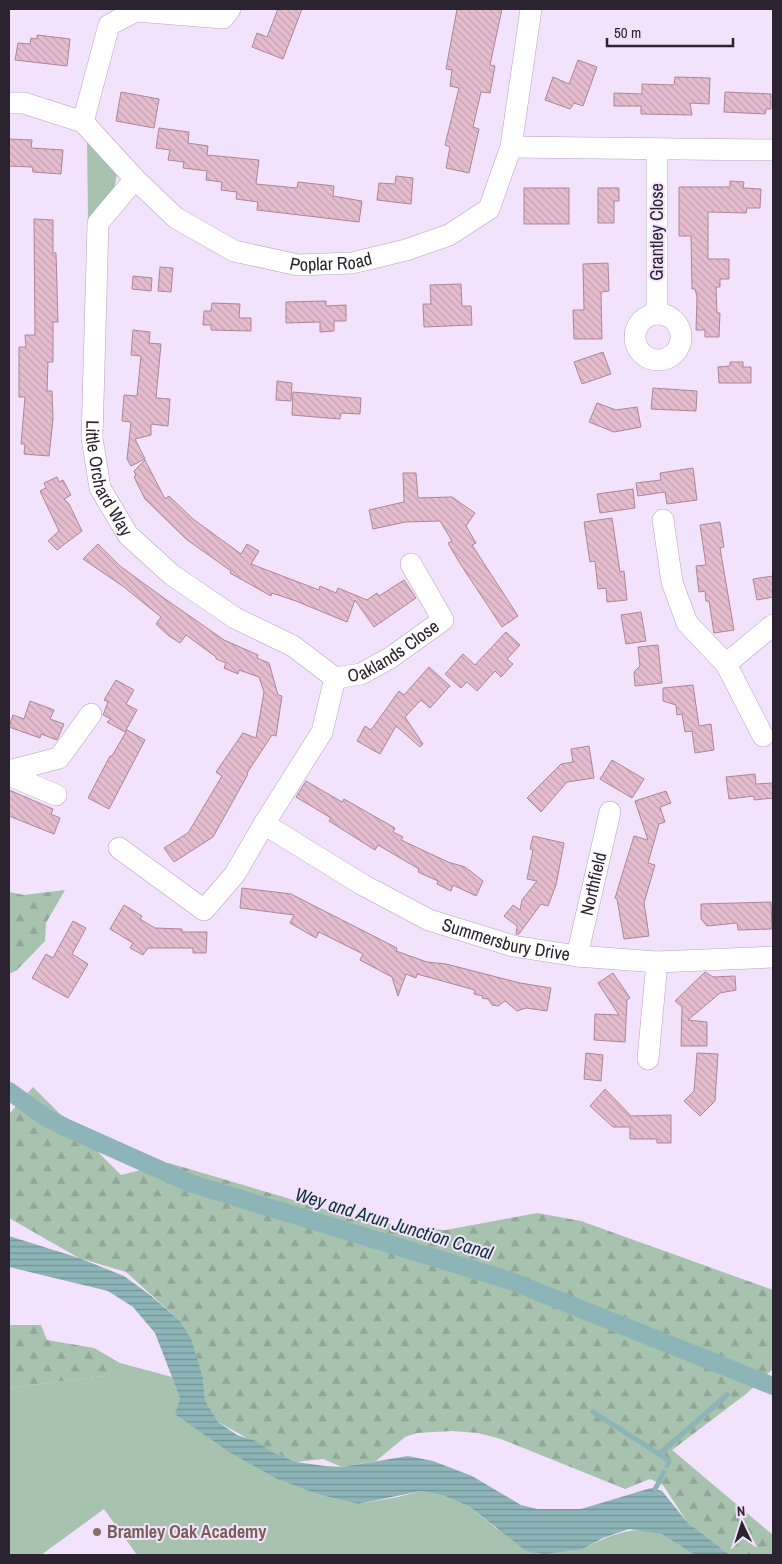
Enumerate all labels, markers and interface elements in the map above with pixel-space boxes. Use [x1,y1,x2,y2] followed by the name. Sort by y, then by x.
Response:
[607,15,733,47] scale bar
[614,22,641,43] text: 50 m
[644,183,669,281] street label: Grantley Close
[288,246,374,277] street label: Poplar Road
[80,420,139,541] street label: Little Orchard Way
[346,614,444,688] street label: Oaklands Close
[574,850,612,918] street label: Northfield
[439,912,572,967] street label: Summersbury Drive
[292,1181,497,1266] water label: Wey and Arun Junction Canal
[717,1499,767,1549] north arrow
[736,1502,746,1520] text: N
[107,1519,267,1544] place label: Bramley Oak Academy
[91,1526,103,1538] marker: Bramley Oak Academy

